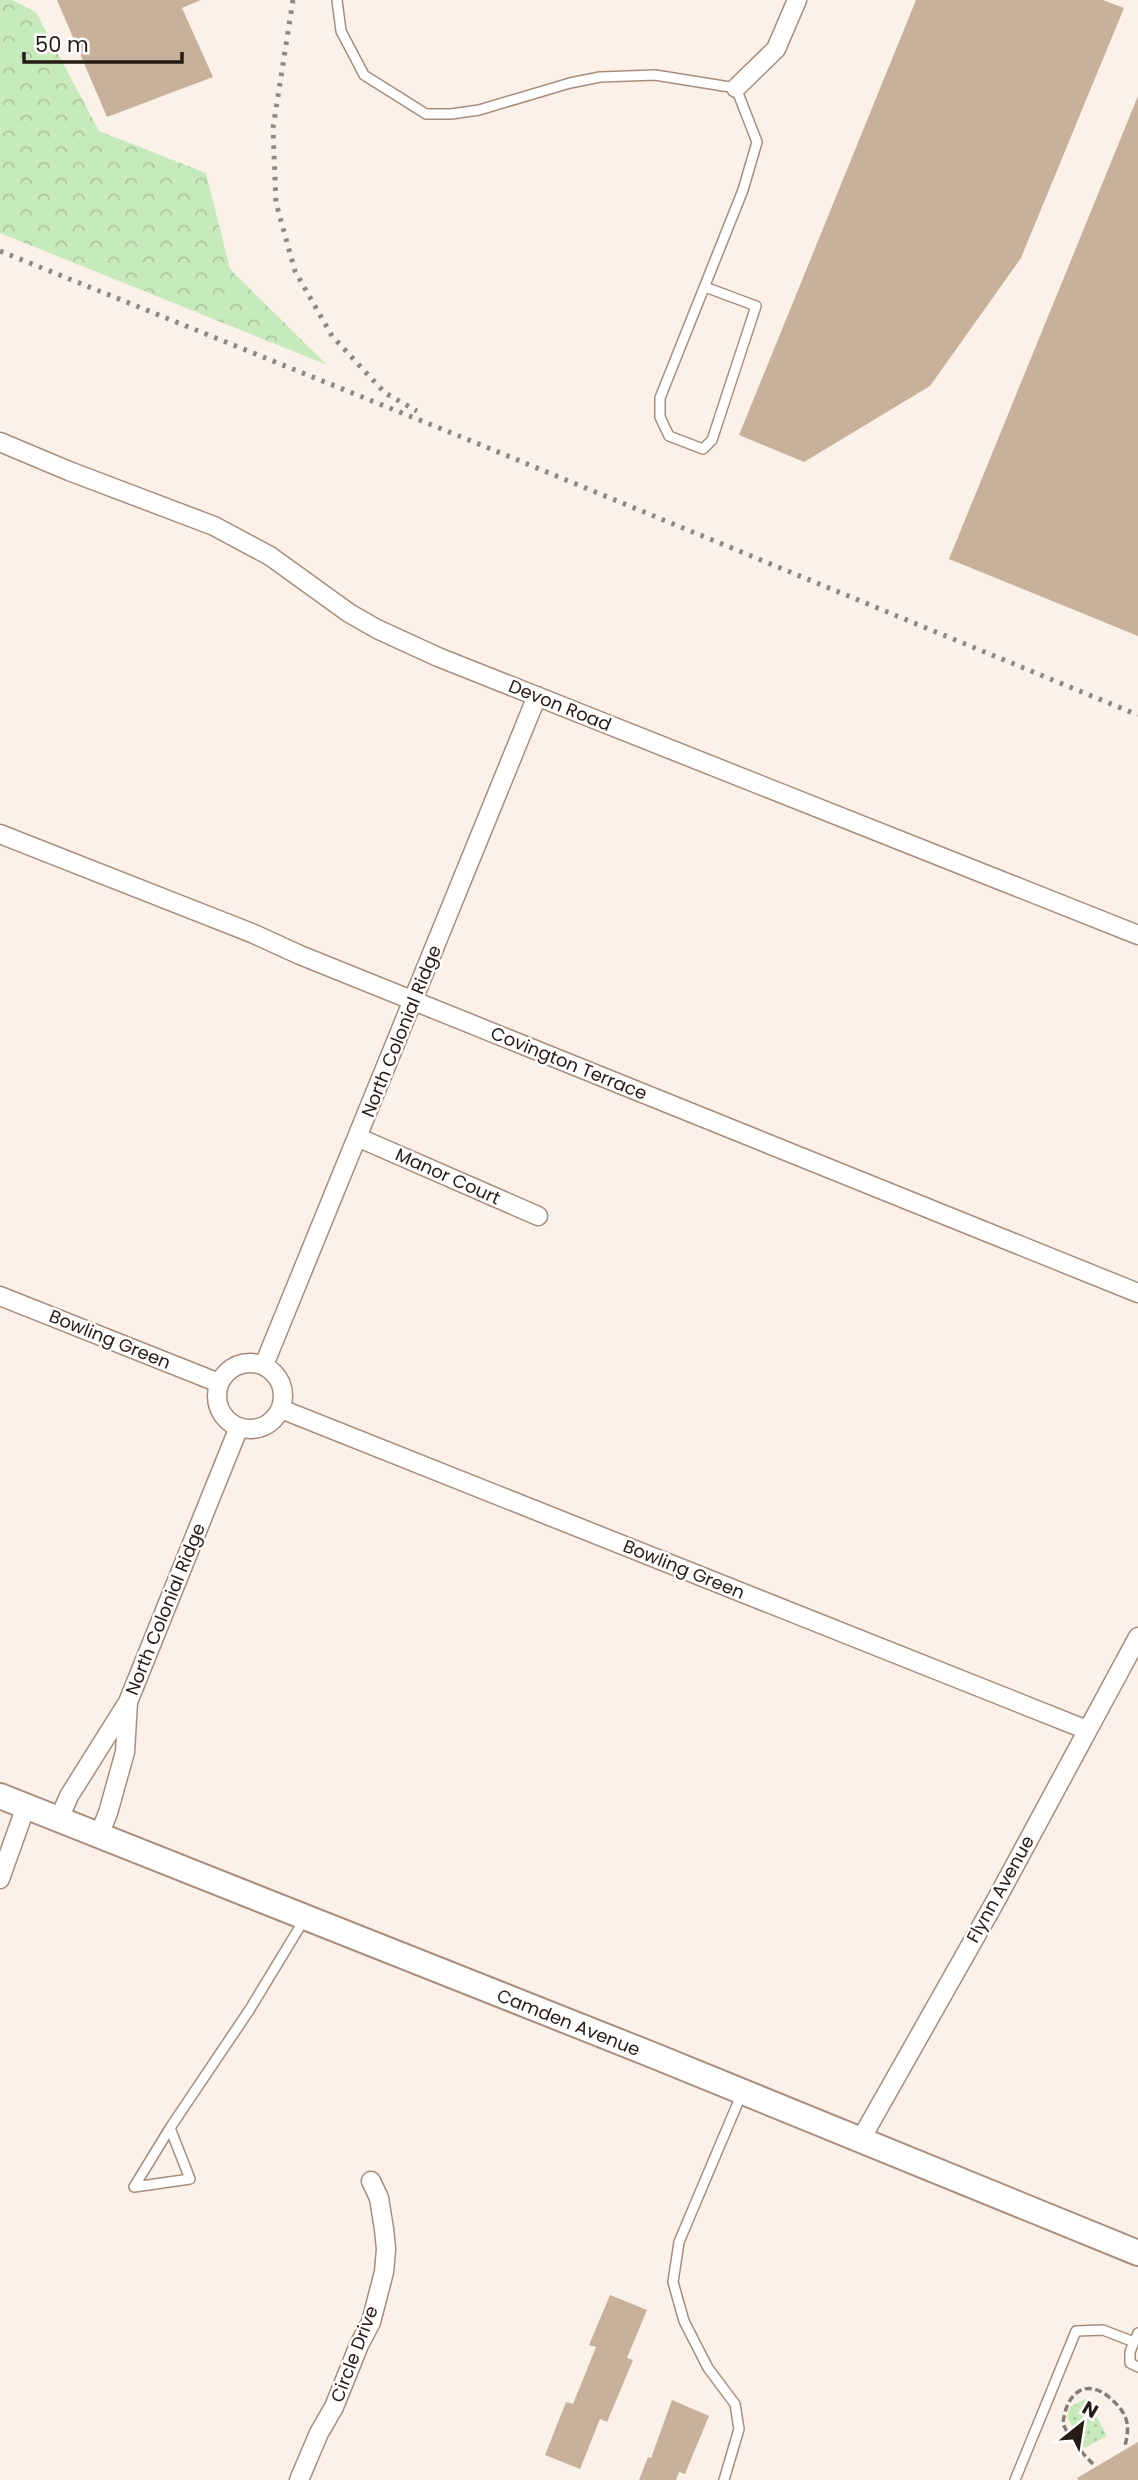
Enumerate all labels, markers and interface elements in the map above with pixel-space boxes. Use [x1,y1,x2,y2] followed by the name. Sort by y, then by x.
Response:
[24,21,182,65] scale bar
[35,30,89,59] text: 50 m
[505,673,615,737] street label: Devon Road
[355,941,447,1121] street label: North Colonial Ridge
[487,1020,651,1106] street label: Covington Terrace
[392,1142,504,1210] street label: Manor Court
[45,1303,175,1375] street label: Bowling Green
[119,1519,211,1699] street label: North Colonial Ridge
[619,1533,749,1605] street label: Bowling Green
[960,1831,1040,1947] street label: Flynn Avenue
[494,1982,644,2061] street label: Camden Avenue
[324,2302,384,2406] street label: Circle Drive
[1047,2389,1117,2459] north arrow
[1077,2394,1103,2425] text: N

